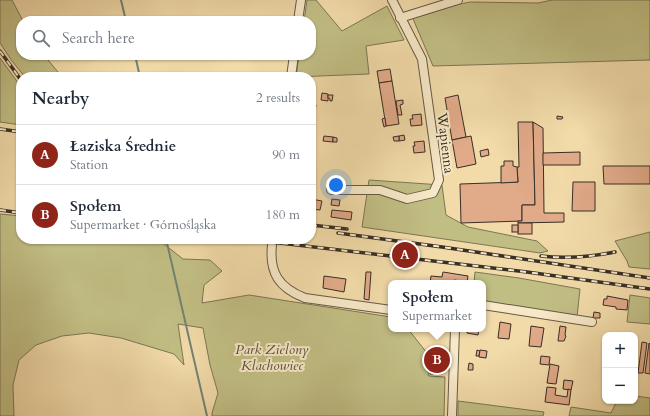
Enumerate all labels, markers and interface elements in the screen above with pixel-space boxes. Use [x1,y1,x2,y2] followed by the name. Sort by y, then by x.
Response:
[16,16,316,60] search box
[30,27,52,49] icon: search
[62,28,135,48] text: Search here
[32,87,89,110] text: Nearby
[256,89,300,107] text: 2 results
[432,111,459,175] street label: Wapienna
[70,136,176,156] text: Łaziska Średnie
[40,146,50,164] text: A
[272,146,300,164] text: 90 m
[70,156,108,174] text: Station
[326,175,346,195] your location
[70,196,121,216] text: Społem
[40,206,50,224] text: B
[266,206,300,224] text: 180 m
[70,216,216,234] text: Supermarket · Górnośląska
[392,240,418,270] pin: A
[388,280,486,332] popup
[402,287,454,307] text: Społem
[402,307,472,325] text: Supermarket
[602,332,638,404] map controls
[602,332,638,368] button: +
[235,340,309,375] park label: Park Zielony Klachowiec
[424,345,450,375] pin: B
[602,368,638,404] button: −

